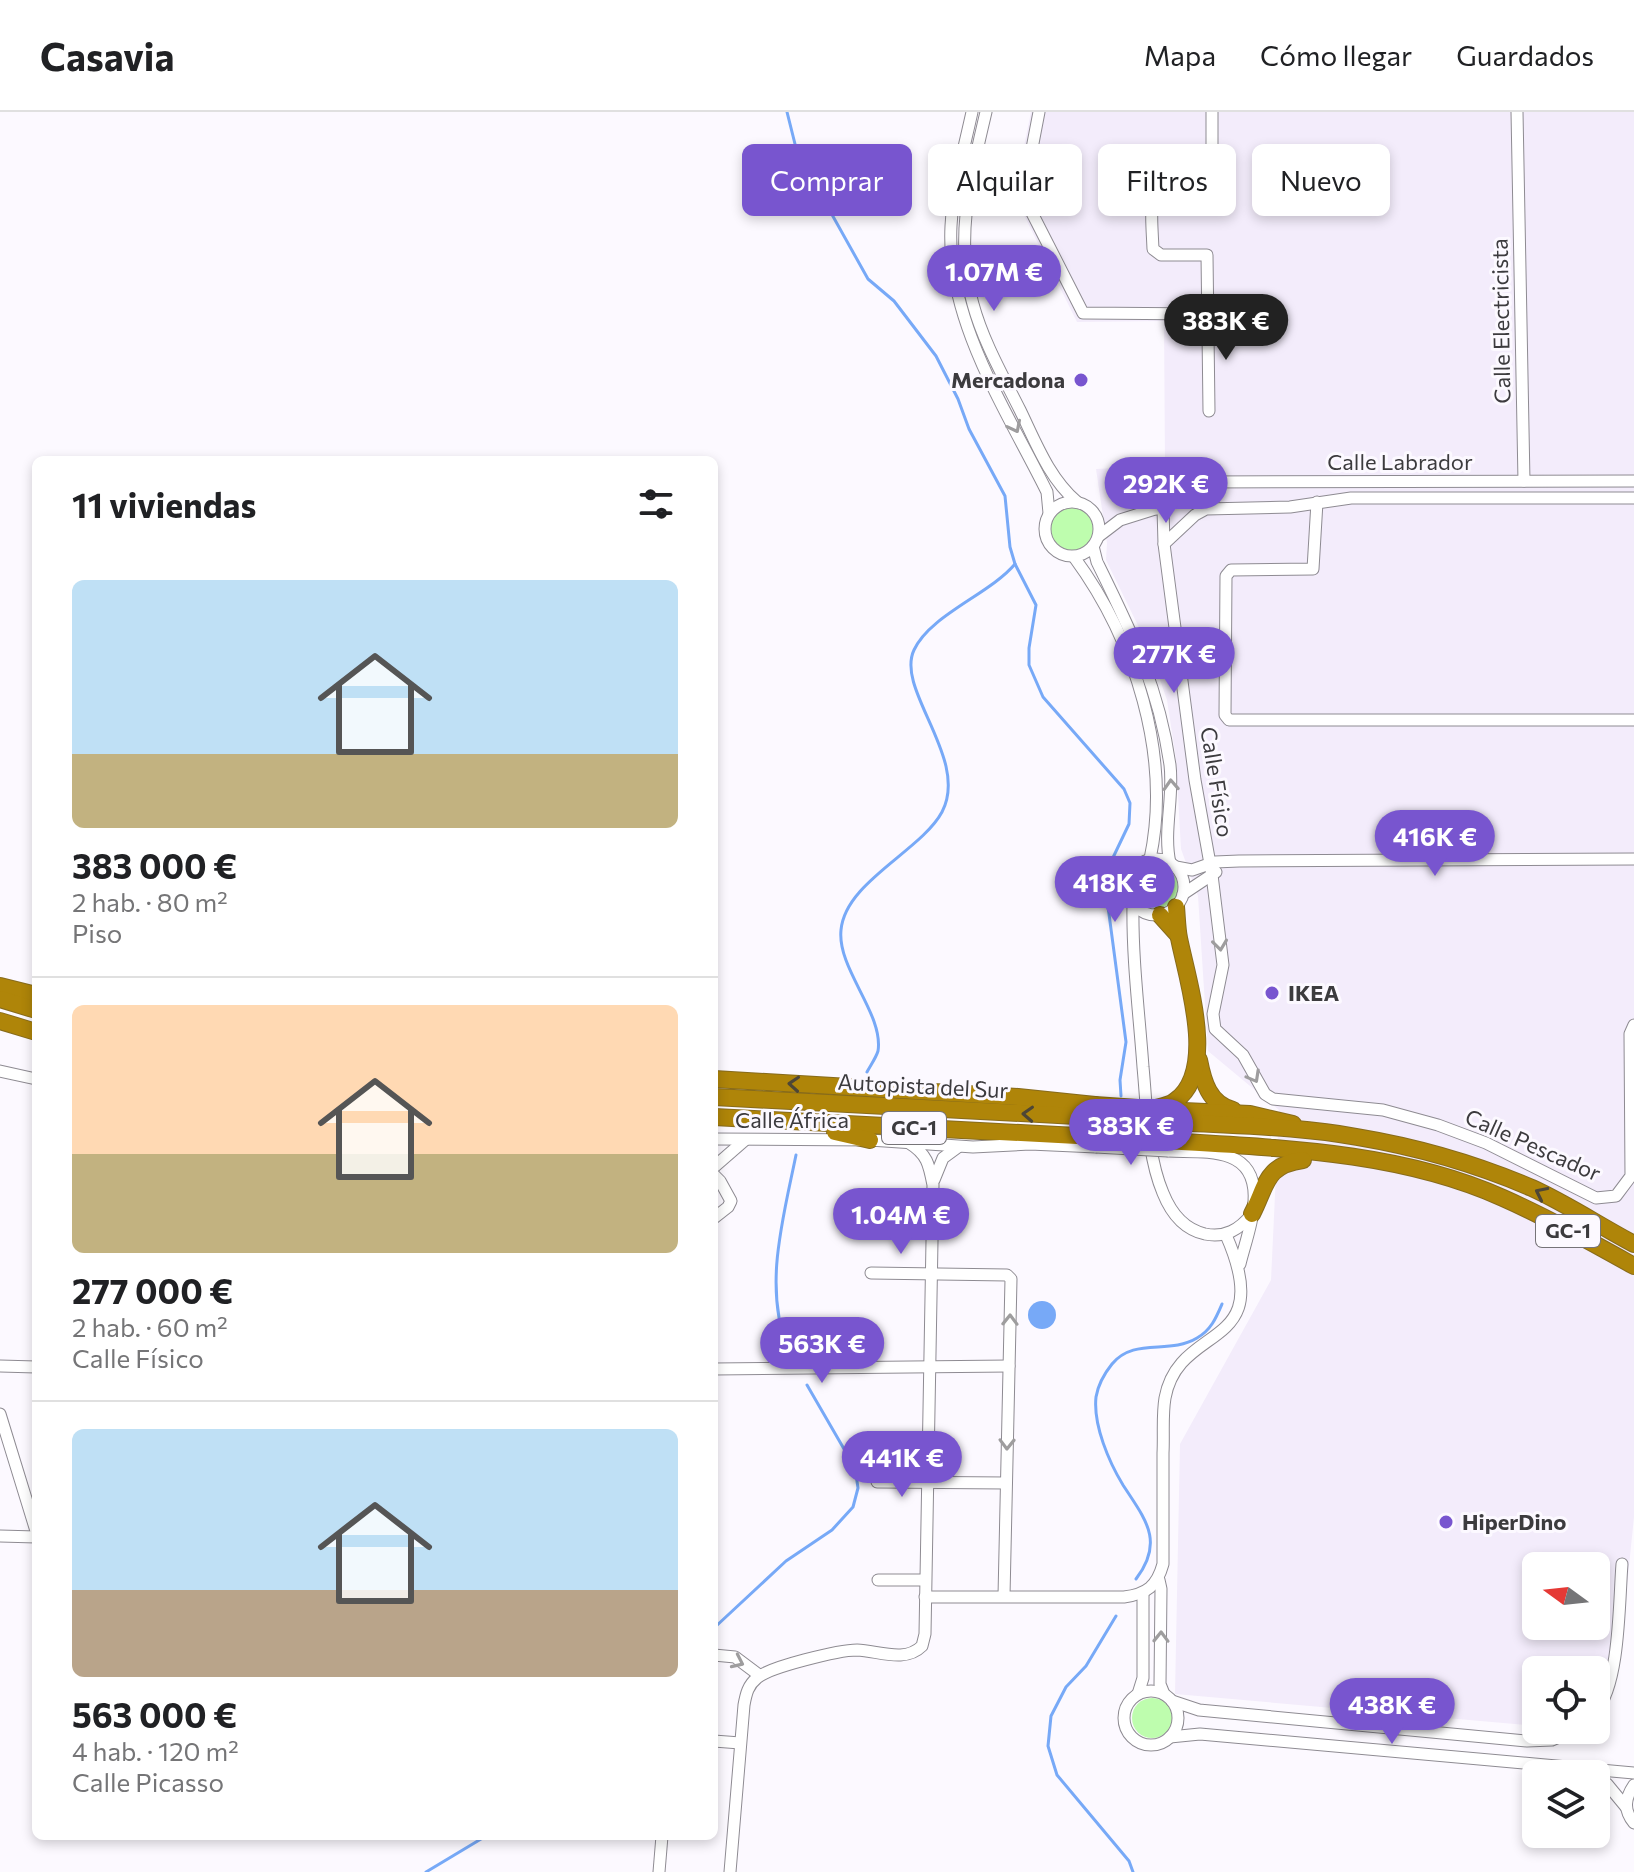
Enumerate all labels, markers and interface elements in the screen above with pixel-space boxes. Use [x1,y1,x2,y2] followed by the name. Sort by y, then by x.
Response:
[40,32,174,79] text: Casavia
[1144,38,1216,72] text: Mapa
[1260,38,1412,72] text: Cómo llegar
[1456,38,1594,72] text: Guardados
[742,144,912,216] chip: Comprar
[928,144,1082,216] chip: Alquilar
[1098,144,1236,216] chip: Filtros
[1252,144,1390,216] chip: Nuevo
[1486,238,1515,404] street label: Calle Electricista
[920,245,1068,313] pin: 1.07M €
[945,255,1043,286] text: 1.07M €
[1161,294,1291,362] pin: 383K €
[1182,304,1270,335] text: 383K €
[951,366,1065,393] place label: Mercadona
[1072,371,1090,389] marker: Mercadona
[1005,419,1021,434] one-way arrow
[1327,448,1473,475] street label: Calle Labrador
[1101,457,1231,525] pin: 292K €
[1123,467,1209,498] text: 292K €
[634,482,678,526] icon: filters
[72,483,256,525] text: 11 viviendas
[1109,627,1239,695] pin: 277K €
[303,632,447,776] icon: home
[1132,637,1216,668] text: 277K €
[1195,725,1240,839] street label: Calle Físico
[1163,779,1180,792] one-way arrow
[1370,810,1500,878] pin: 416K €
[1393,820,1477,851] text: 416K €
[72,844,237,886] text: 383 000 €
[1050,856,1180,924] pin: 418K €
[1073,866,1157,897] text: 418K €
[72,886,228,917] text: 2 hab. · 80 m²
[72,917,122,948] text: Piso
[1212,939,1229,952] one-way arrow
[1288,979,1339,1006] place label: IKEA
[1263,984,1281,1002] marker: IKEA
[303,1057,447,1201] icon: home
[837,1068,1009,1103] street label: Autopista del Sur
[1245,1069,1260,1083] one-way arrow
[787,1076,800,1093] one-way arrow
[1066,1099,1196,1167] pin: 383K €
[1461,1103,1605,1187] street label: Calle Pescador
[1021,1105,1034,1122] one-way arrow
[735,1106,849,1133] street label: Calle África
[1087,1109,1175,1140] text: 383K €
[882,1112,946,1144] road number: GC-1
[827,1188,975,1256] pin: 1.04M €
[1535,1188,1550,1203] one-way arrow
[851,1198,951,1229] text: 1.04M €
[1536,1215,1600,1247] road number: GC-1
[72,1269,233,1311] text: 277 000 €
[72,1311,228,1342] text: 2 hab. · 60 m²
[1001,1313,1018,1326] one-way arrow
[757,1317,887,1385] pin: 563K €
[778,1327,866,1358] text: 563K €
[72,1342,204,1373] text: Calle Físico
[837,1431,967,1499] pin: 441K €
[998,1438,1015,1451] one-way arrow
[860,1441,944,1472] text: 441K €
[303,1481,447,1625] icon: home
[1462,1508,1566,1535] place label: HiperDino
[1437,1513,1455,1531] marker: HiperDino
[1522,1552,1610,1640] north arrow
[1522,1552,1610,1848] map controls
[1152,1630,1170,1643] one-way arrow
[730,1652,744,1668] one-way arrow
[1522,1656,1610,1744] button: locate
[1327,1678,1457,1746] pin: 438K €
[1348,1688,1436,1719] text: 438K €
[72,1693,237,1735] text: 563 000 €
[72,1735,239,1766] text: 4 hab. · 120 m²
[1522,1760,1610,1848] button: layers
[72,1766,224,1797] text: Calle Picasso

